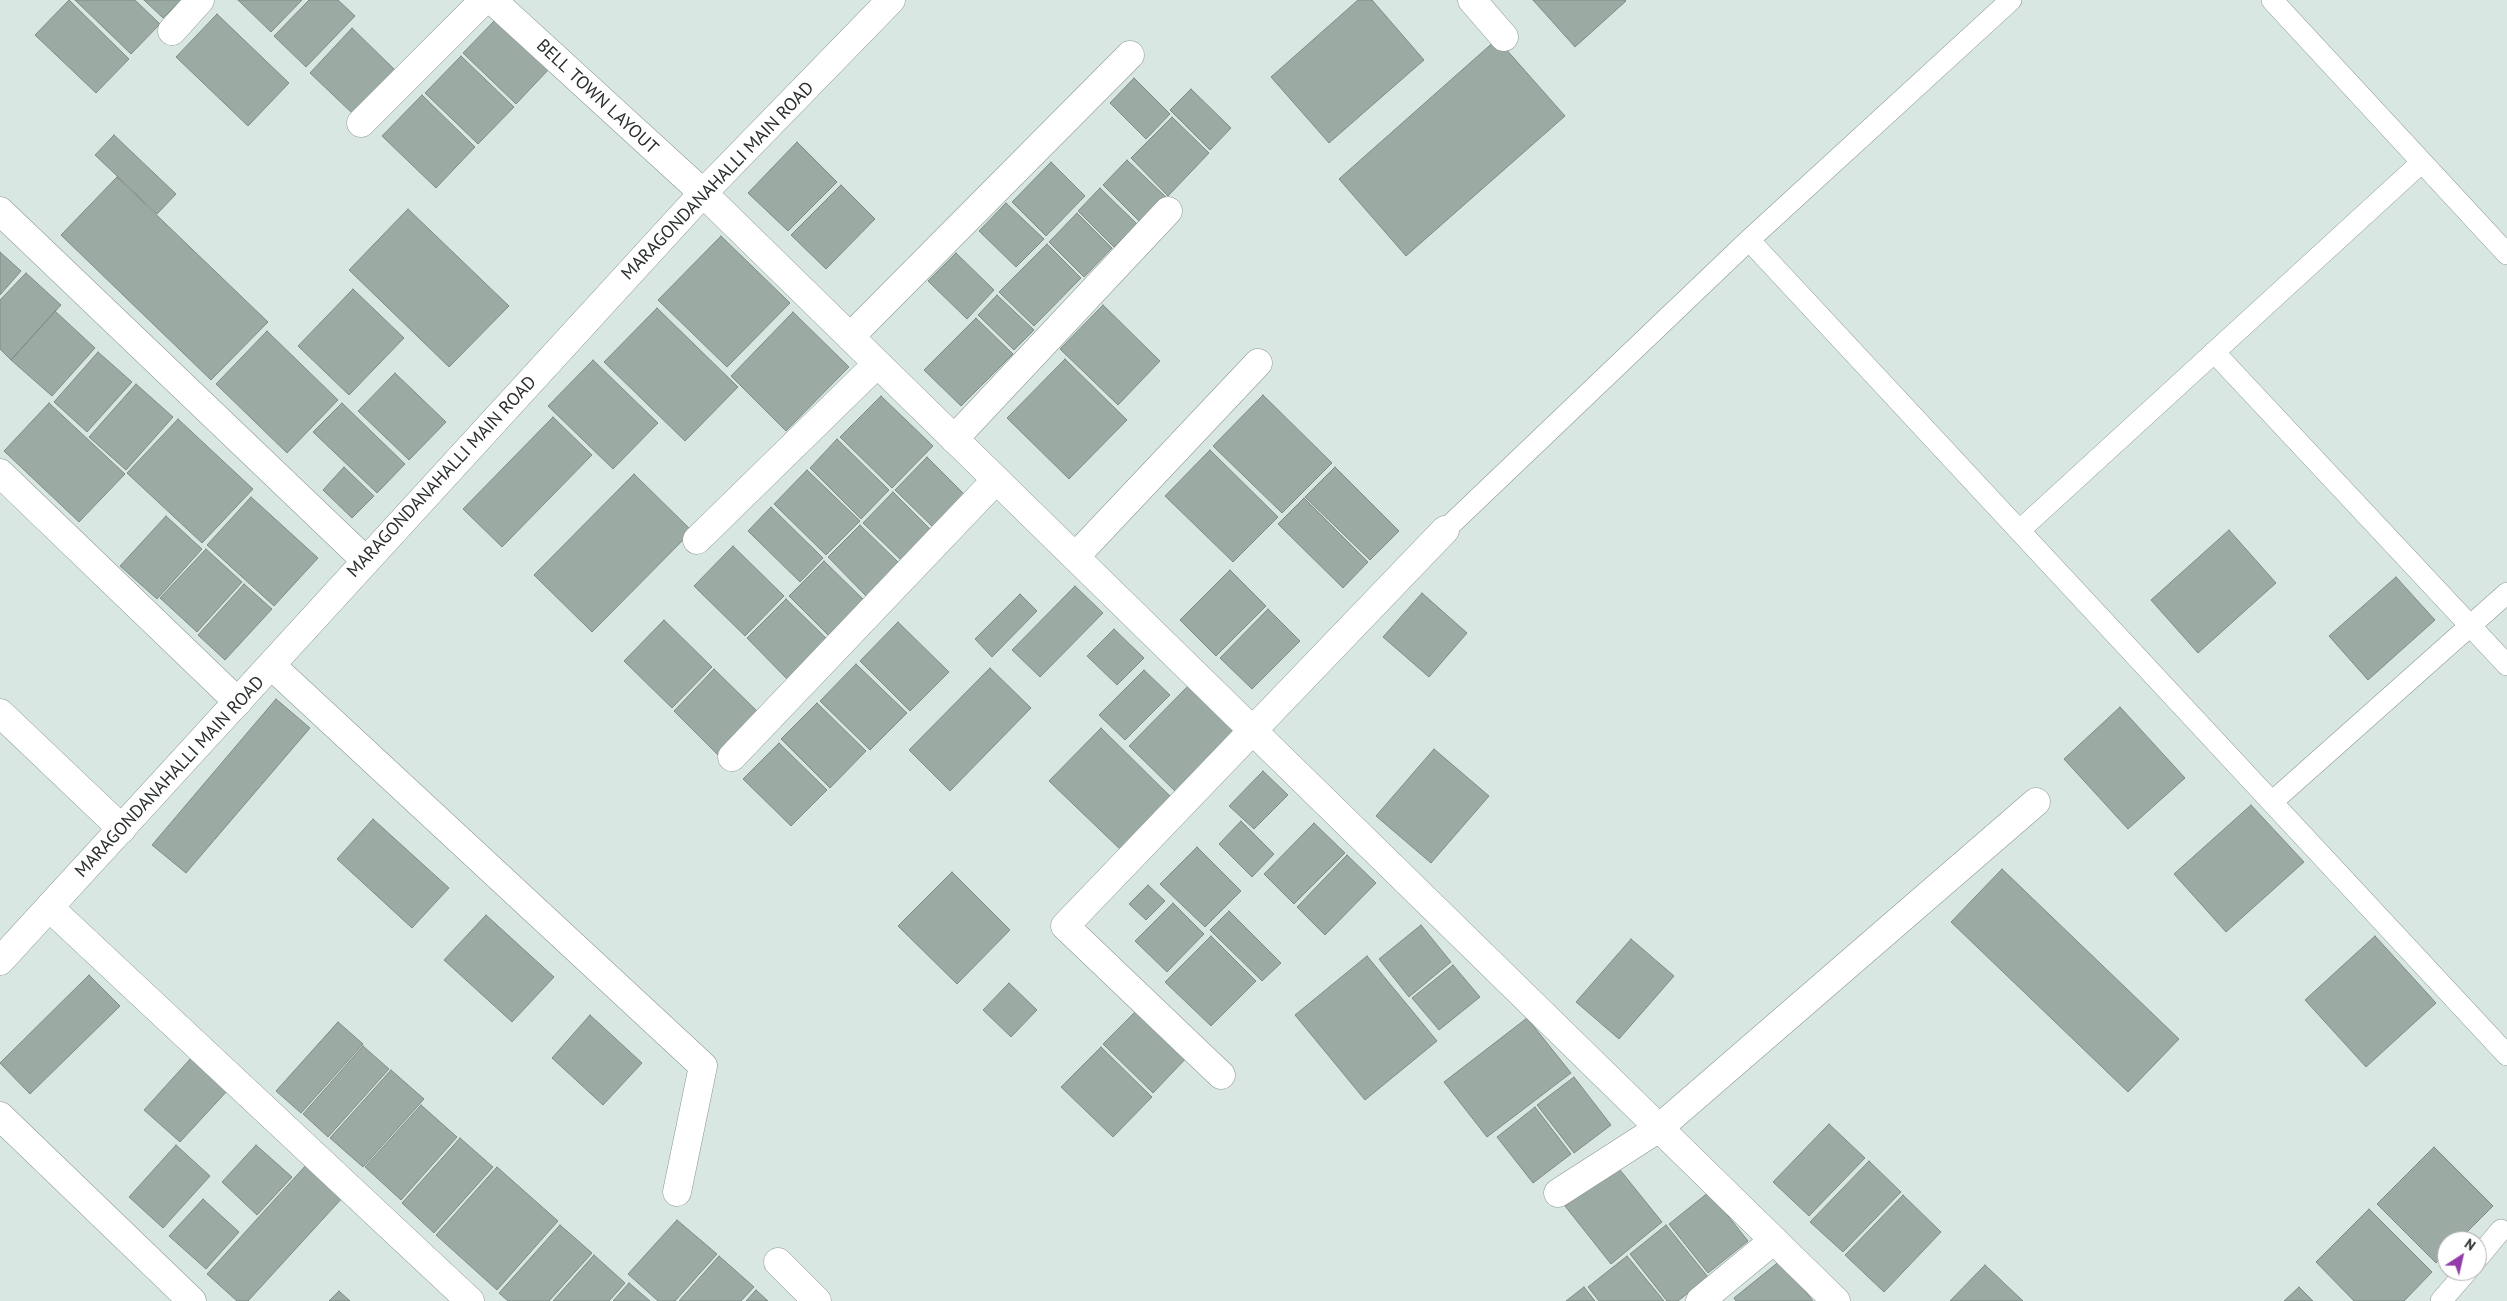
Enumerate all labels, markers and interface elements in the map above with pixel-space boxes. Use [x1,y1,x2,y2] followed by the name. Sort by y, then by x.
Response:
[532,35,662,159] street label: BELL TOWN LAYOUT
[617,77,819,285] street label: MARAGONDANAHALLI MAIN ROAD
[343,372,541,582] street label: MARAGONDANAHALLI MAIN ROAD
[71,672,269,882] street label: MARAGONDANAHALLI MAIN ROAD
[2437,1231,2487,1281] north arrow
[2461,1235,2479,1255] text: N

